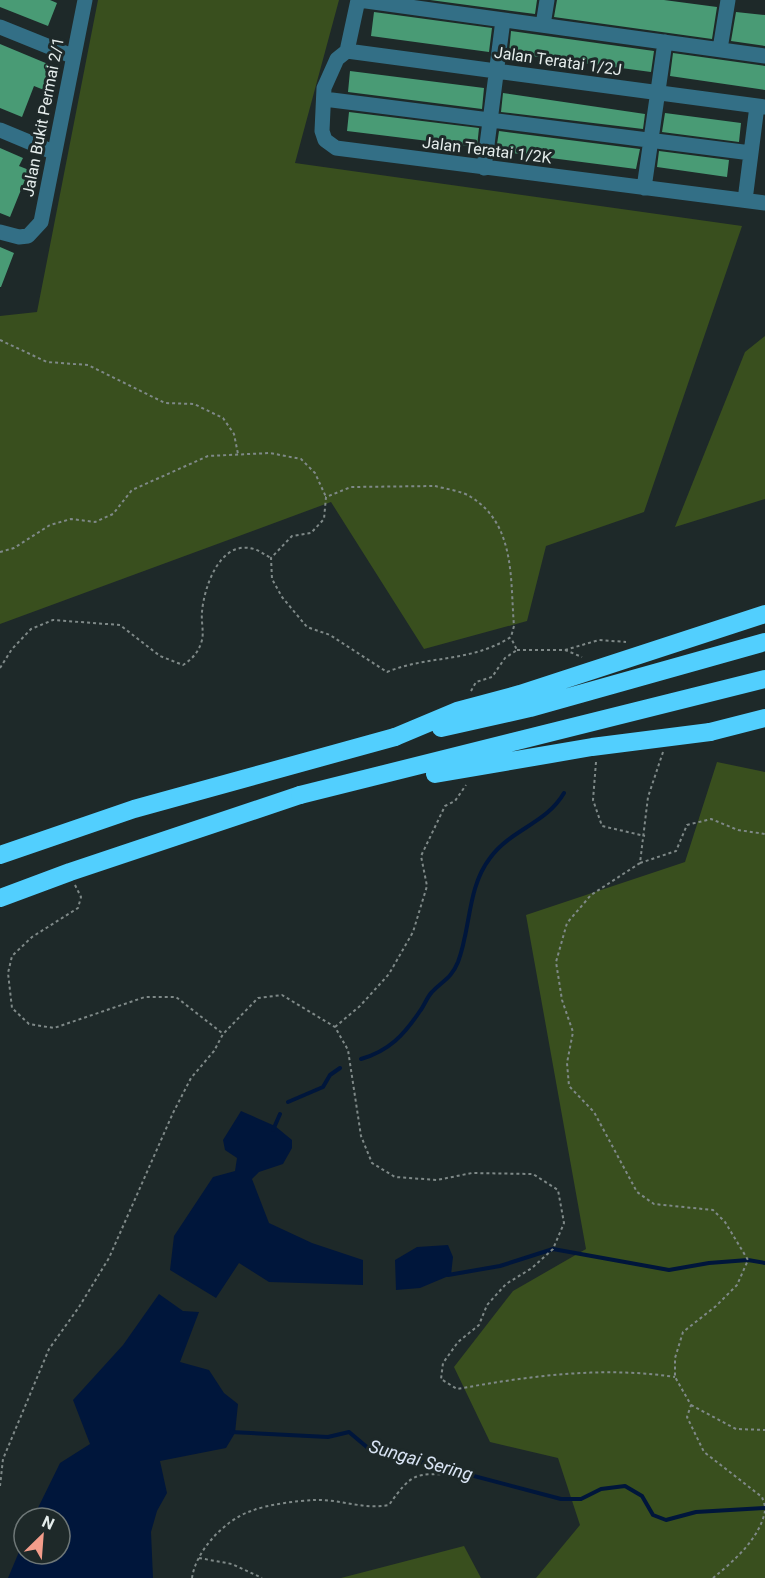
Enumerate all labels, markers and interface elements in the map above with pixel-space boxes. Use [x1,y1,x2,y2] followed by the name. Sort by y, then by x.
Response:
[18,36,68,198] street label: Jalan Bukit Permai 2/1
[493,43,623,79] street label: Jalan Teratai 1/2J
[421,133,554,167] street label: Jalan Teratai 1/2K
[367,1435,475,1485] water label: Sungai Sering
[12,1506,72,1566] north arrow
[39,1512,57,1534] text: N

